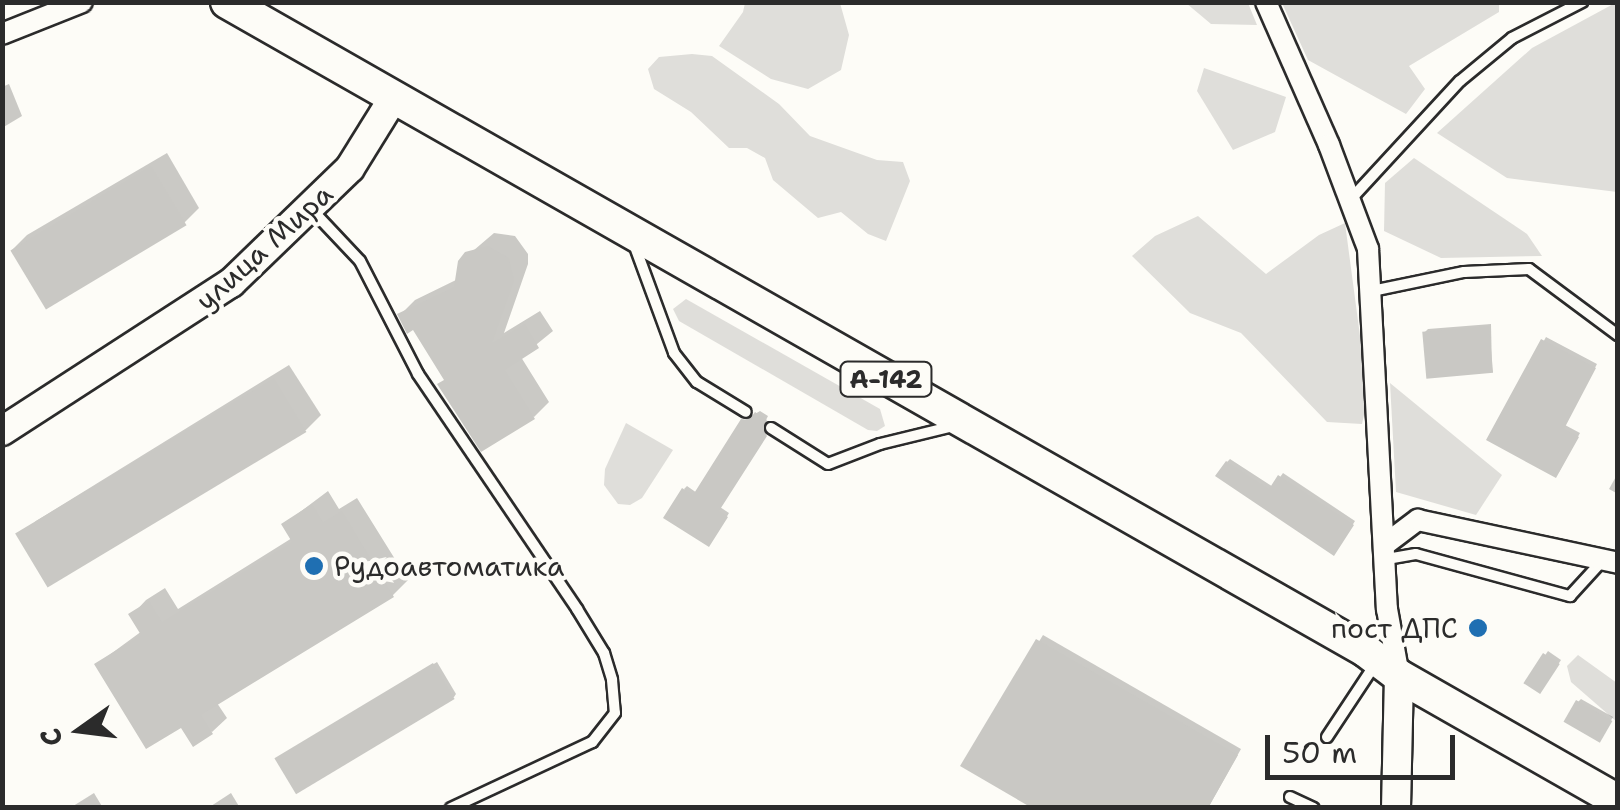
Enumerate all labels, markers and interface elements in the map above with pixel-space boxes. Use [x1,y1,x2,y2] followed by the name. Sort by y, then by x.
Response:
[189,177,339,317] street label: улица Мира
[838,359,934,399] road number: А-142
[334,549,564,583] place label: Рудоавтоматика
[303,555,325,577] marker: Рудоавтоматика
[1331,611,1458,645] place label: пост ДПС
[1467,617,1489,639] marker: пост ДПС
[30,680,130,780] north arrow
[1270,715,1460,777] scale bar
[30,724,71,750] text: С
[1282,732,1357,773] text: 50 m

